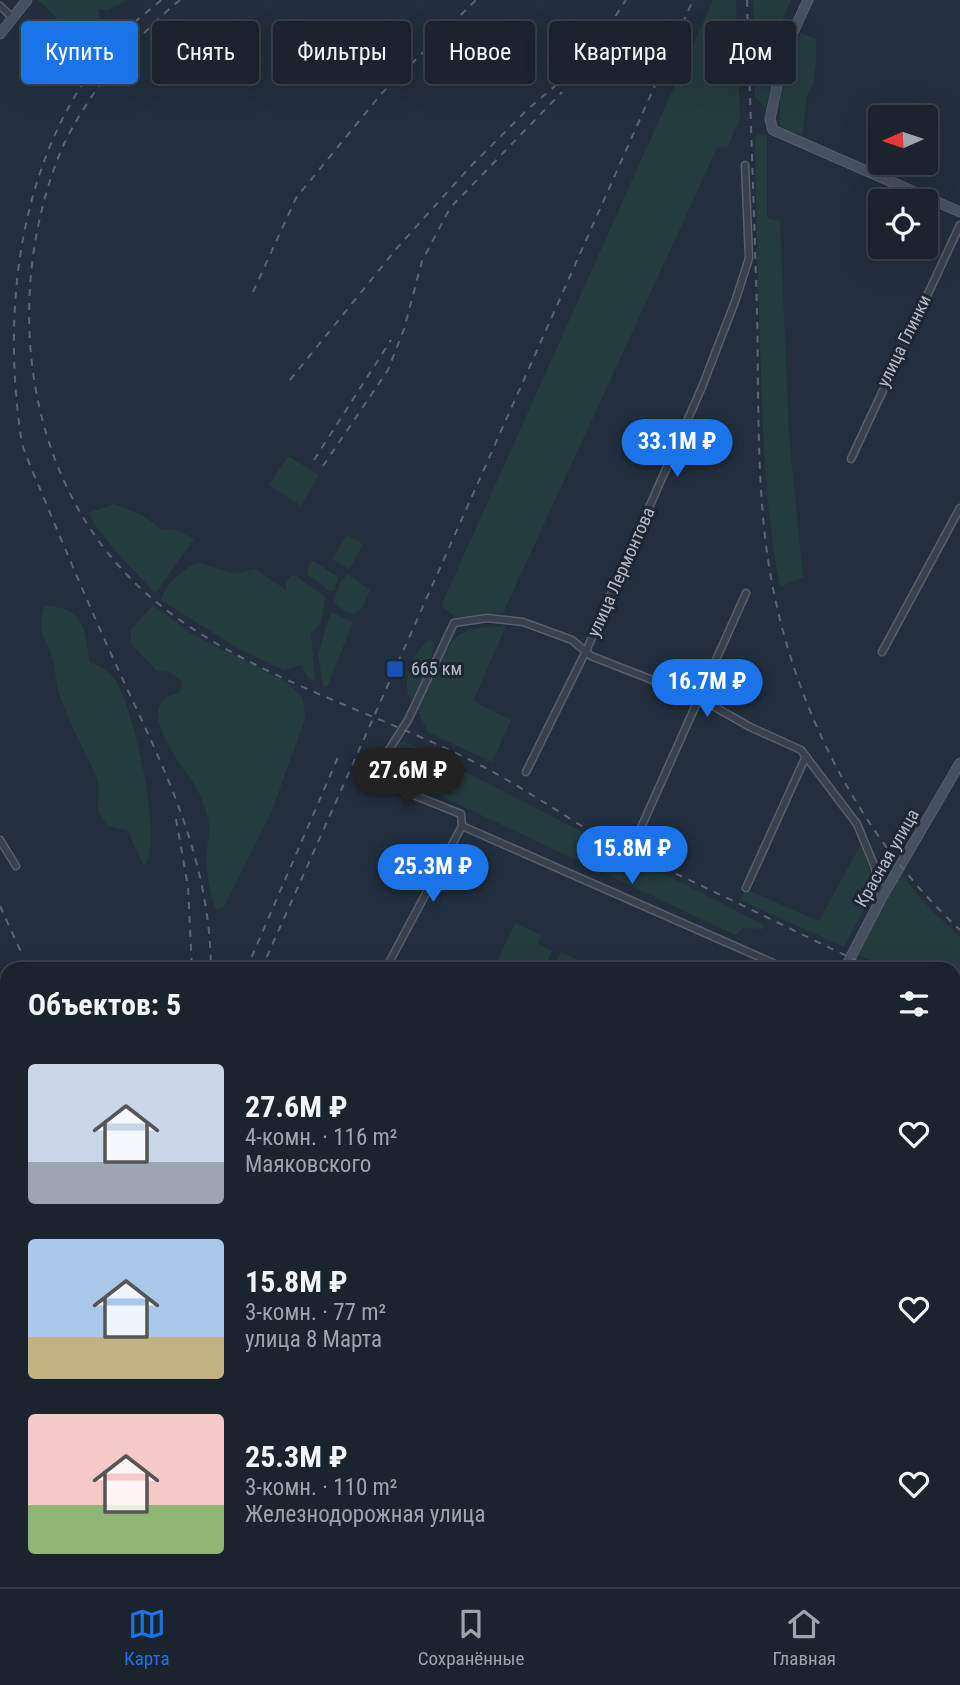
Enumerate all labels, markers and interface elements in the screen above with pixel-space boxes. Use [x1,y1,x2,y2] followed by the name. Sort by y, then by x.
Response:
[21,21,138,84] chip: Купить
[152,21,259,84] chip: Снять
[273,21,411,84] chip: Фильтры
[425,21,535,84] chip: Новое
[549,21,691,84] chip: Квартира
[705,21,796,84] chip: Дом
[868,105,938,175] north arrow
[868,105,938,259] map controls
[868,189,938,259] button: locate
[872,291,935,390] street label: улица Глинки
[612,420,742,479] pin: 33.1M ₽
[638,428,716,455] text: 33.1M ₽
[582,504,659,640] street label: улица Лермонтова
[411,658,462,679] place label: 665 км
[385,659,405,679] marker: 665 км
[642,660,772,719] pin: 16.7M ₽
[668,668,746,695] text: 16.7M ₽
[343,748,473,808] pin: 27.6M ₽
[369,757,447,784] text: 27.6M ₽
[850,805,923,911] street label: Красная улица
[567,826,697,886] pin: 15.8M ₽
[593,835,671,862] text: 15.8M ₽
[368,844,498,904] pin: 25.3M ₽
[394,853,472,880] text: 25.3M ₽
[895,985,933,1023] icon: filters
[28,987,181,1022] text: Объектов: 5
[245,1089,348,1124] text: 27.6M ₽
[84,1092,168,1176] icon: home
[895,1115,933,1153] icon: heart
[245,1124,397,1151] text: 4-комн. · 116 m²
[245,1151,371,1178] text: Маяковского
[245,1264,348,1299] text: 15.8M ₽
[84,1267,168,1351] icon: home
[895,1290,933,1328] icon: heart
[245,1299,386,1326] text: 3-комн. · 77 m²
[245,1326,382,1353] text: улица 8 Марта
[245,1439,348,1474] text: 25.3M ₽
[84,1442,168,1526] icon: home
[895,1465,933,1503] icon: heart
[245,1474,397,1501] text: 3-комн. · 110 m²
[245,1501,485,1528] text: Железнодорожная улица
[124,1605,170,1670] tab: Карта
[418,1605,524,1670] tab: Сохранённые
[773,1605,836,1670] tab: Главная

